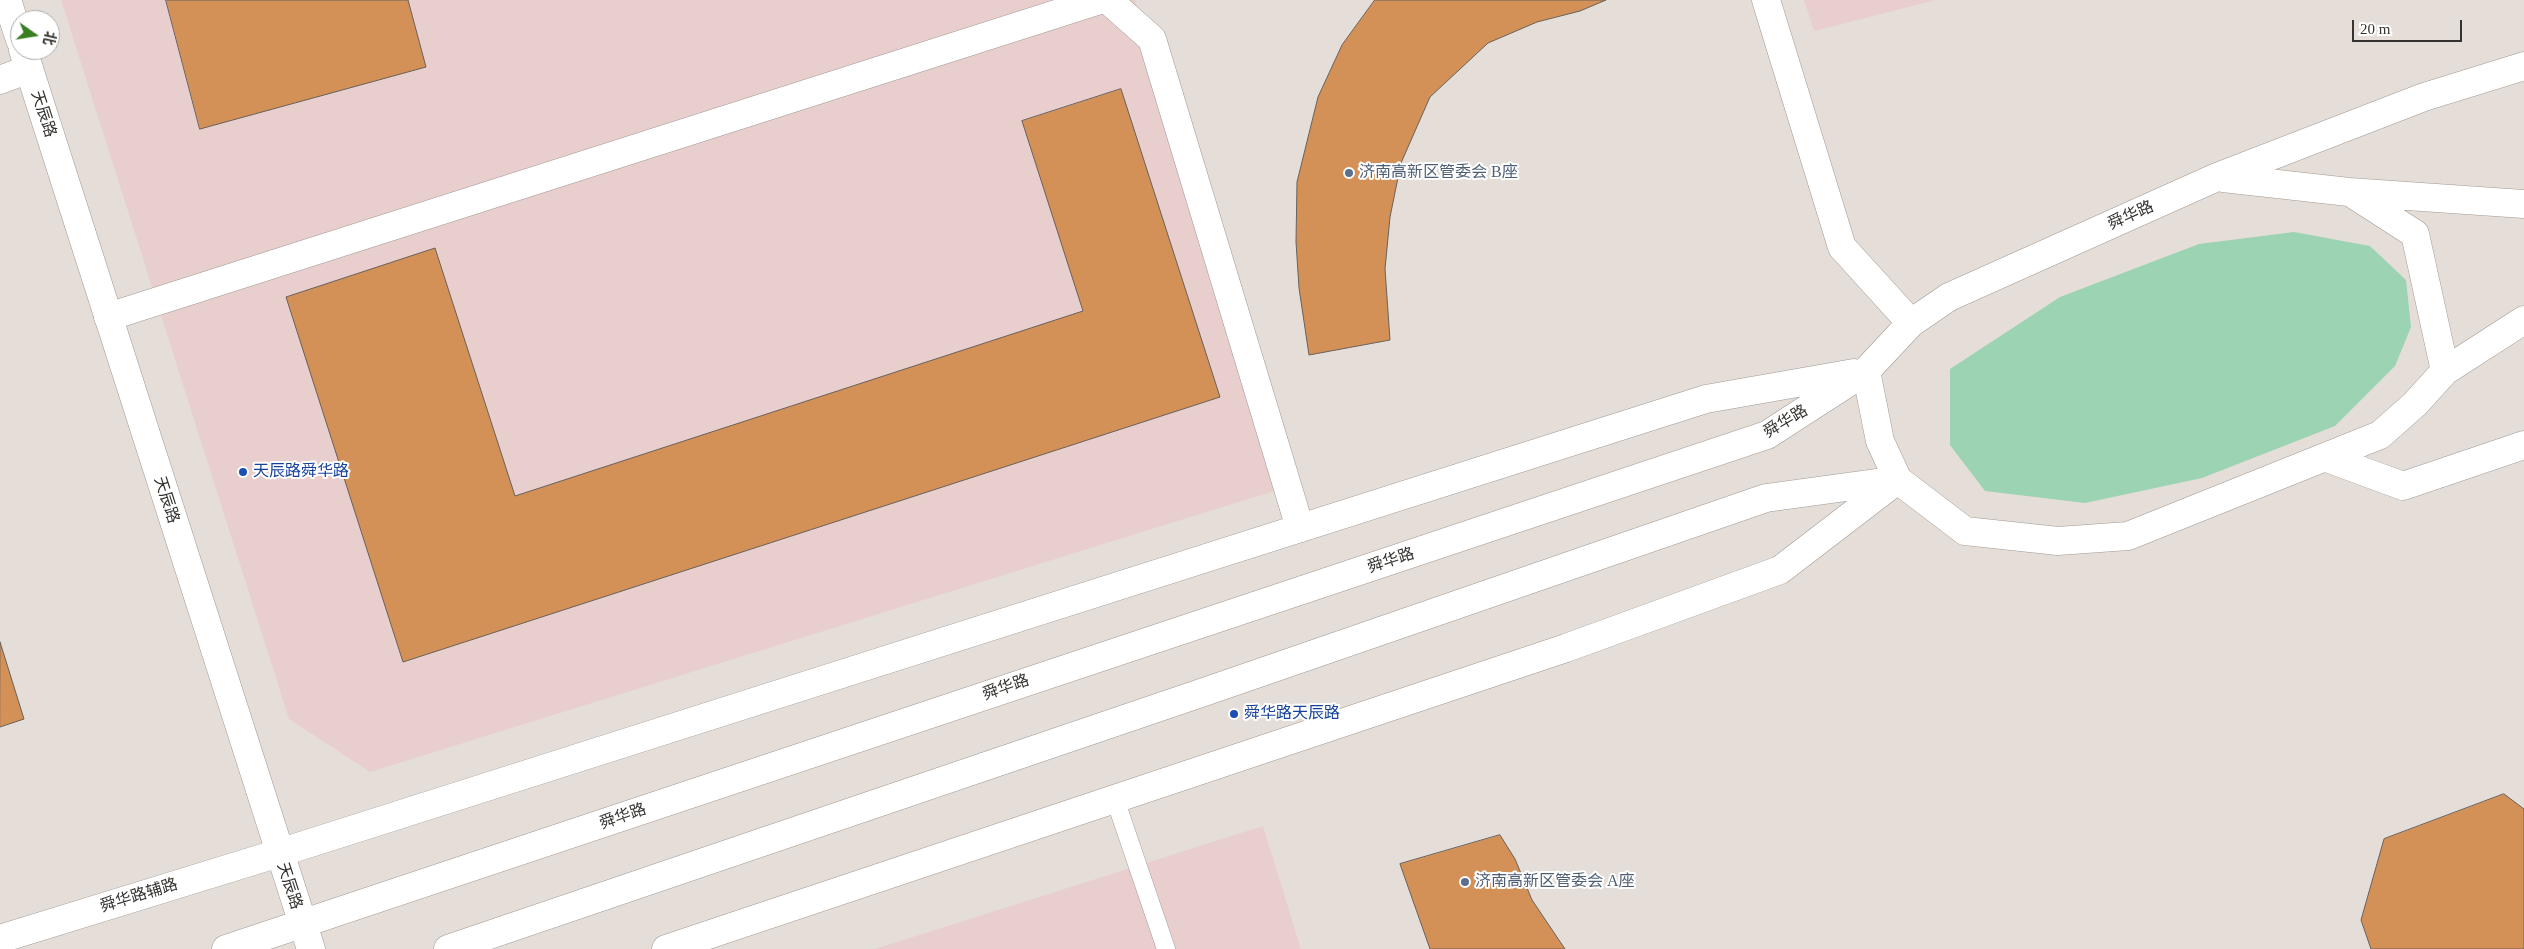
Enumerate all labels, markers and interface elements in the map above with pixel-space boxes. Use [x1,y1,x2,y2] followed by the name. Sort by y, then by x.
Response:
[10,10,60,60] north arrow
[2354,10,2464,42] scale bar
[2360,21,2390,37] text: 20 m
[40,30,58,47] text: 北
[26,88,60,140] street label: 天辰路
[1359,163,1518,183] place label: 济南高新区管委会 B座
[1343,167,1355,179] marker: 济南高新区管委会 B座
[2105,197,2157,235] street label: 舜华路
[1760,401,1812,443] street label: 舜华路
[253,462,349,482] place label: 天辰路舜华路
[237,466,249,478] marker: 天辰路舜华路
[149,474,183,526] street label: 天辰路
[1365,544,1417,578] street label: 舜华路
[980,671,1032,705] street label: 舜华路
[1244,704,1340,724] place label: 舜华路天辰路
[1228,708,1240,720] marker: 舜华路天辰路
[597,800,649,834] street label: 舜华路
[272,860,306,912] street label: 天辰路
[1475,872,1635,892] place label: 济南高新区管委会 A座
[98,875,180,917] street label: 舜华路辅路
[1459,876,1471,888] marker: 济南高新区管委会 A座

